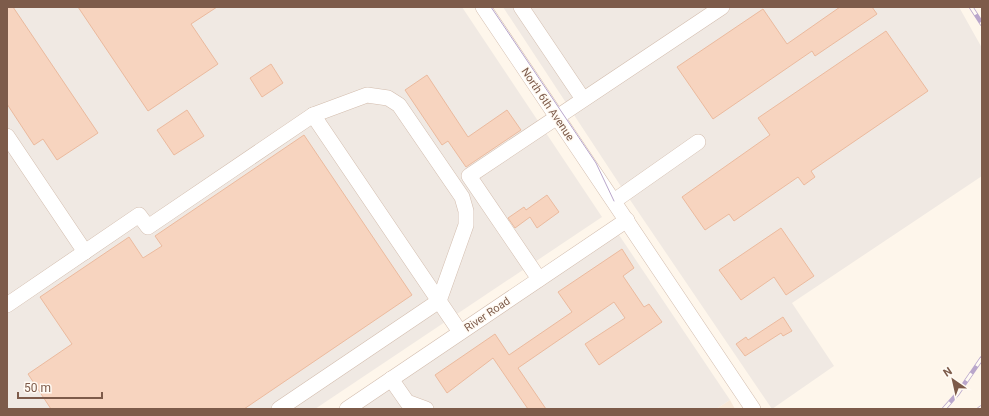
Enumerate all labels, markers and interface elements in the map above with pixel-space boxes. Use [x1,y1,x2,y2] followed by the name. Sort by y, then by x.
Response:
[518,65,577,143] street label: North 6th Avenue
[462,294,513,334] street label: River Road
[933,360,973,400] north arrow
[941,364,955,380] text: N
[18,374,102,400] scale bar
[24,381,51,395] text: 50 m

